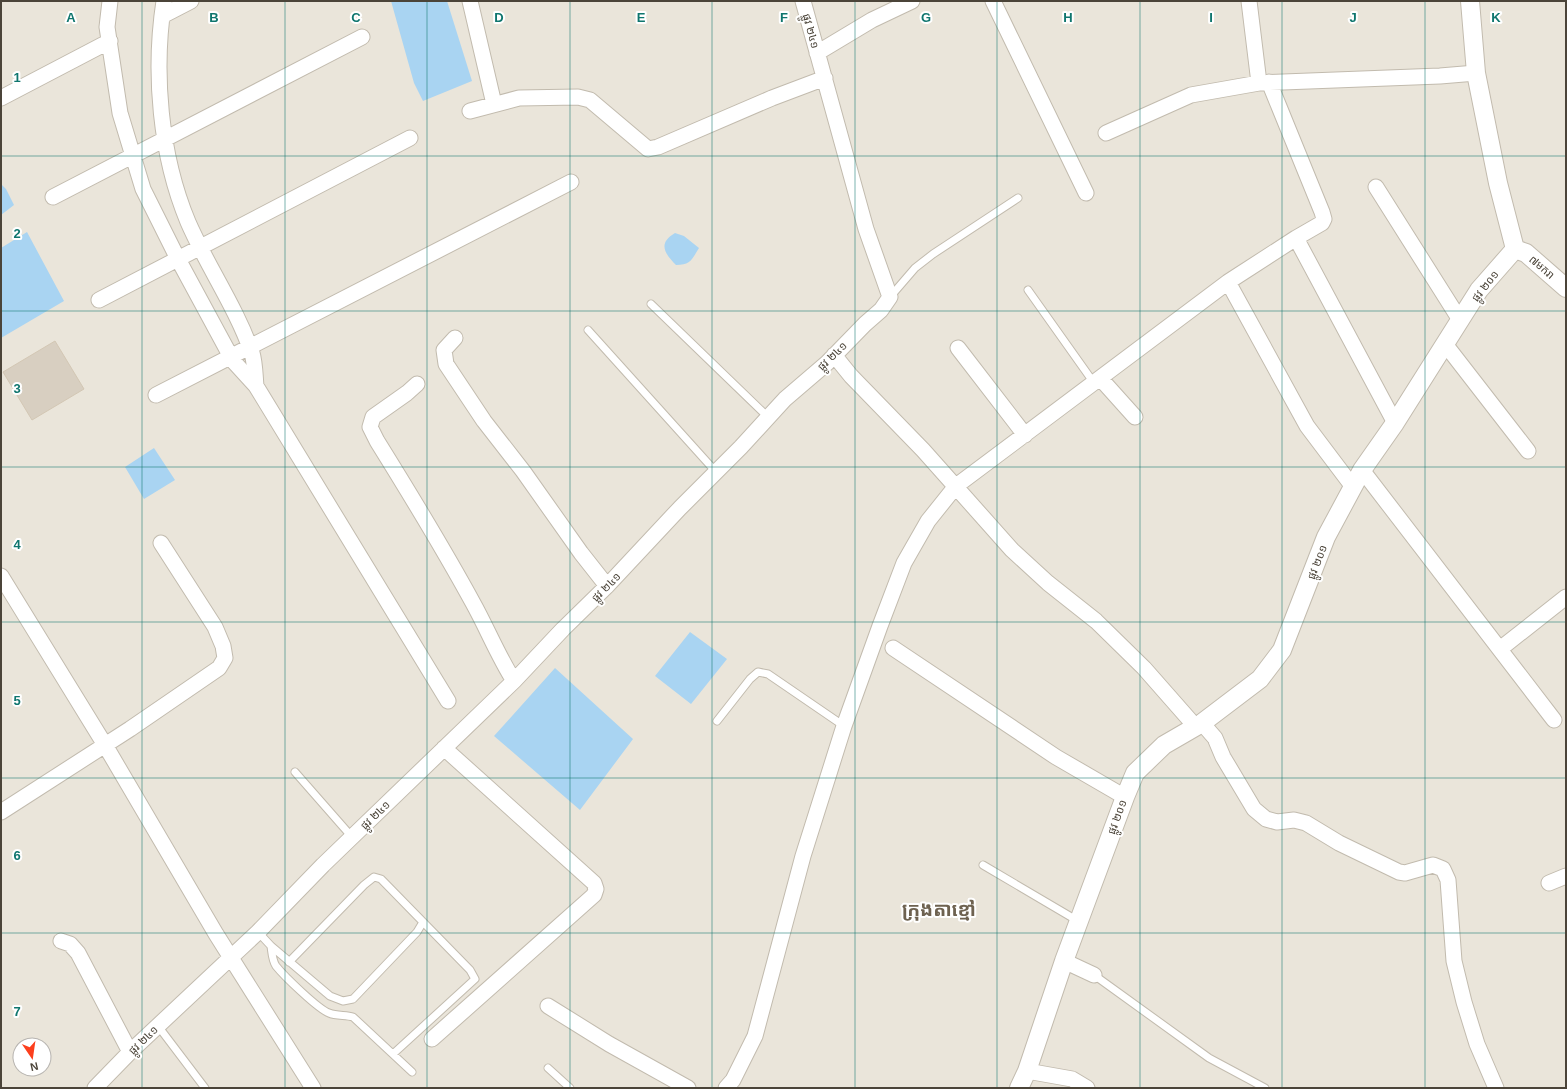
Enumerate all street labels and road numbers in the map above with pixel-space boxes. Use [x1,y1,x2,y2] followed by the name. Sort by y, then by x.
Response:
[796,12,821,51] street label: ផ្លូវ ២៤១
[1527,253,1557,281] street label: ៧មករា
[1469,268,1504,306] street label: ផ្លូវ ២០១
[815,339,852,376] street label: ផ្លូវ ២៤១
[1305,543,1333,582] street label: ផ្លូវ ២០១
[589,570,626,607] street label: ផ្លូវ ២៤១
[358,798,395,835] street label: ផ្លូវ ២៤១
[1105,798,1133,837] street label: ផ្លូវ ២០១
[126,1023,163,1060] street label: ផ្លូវ ២៤១

